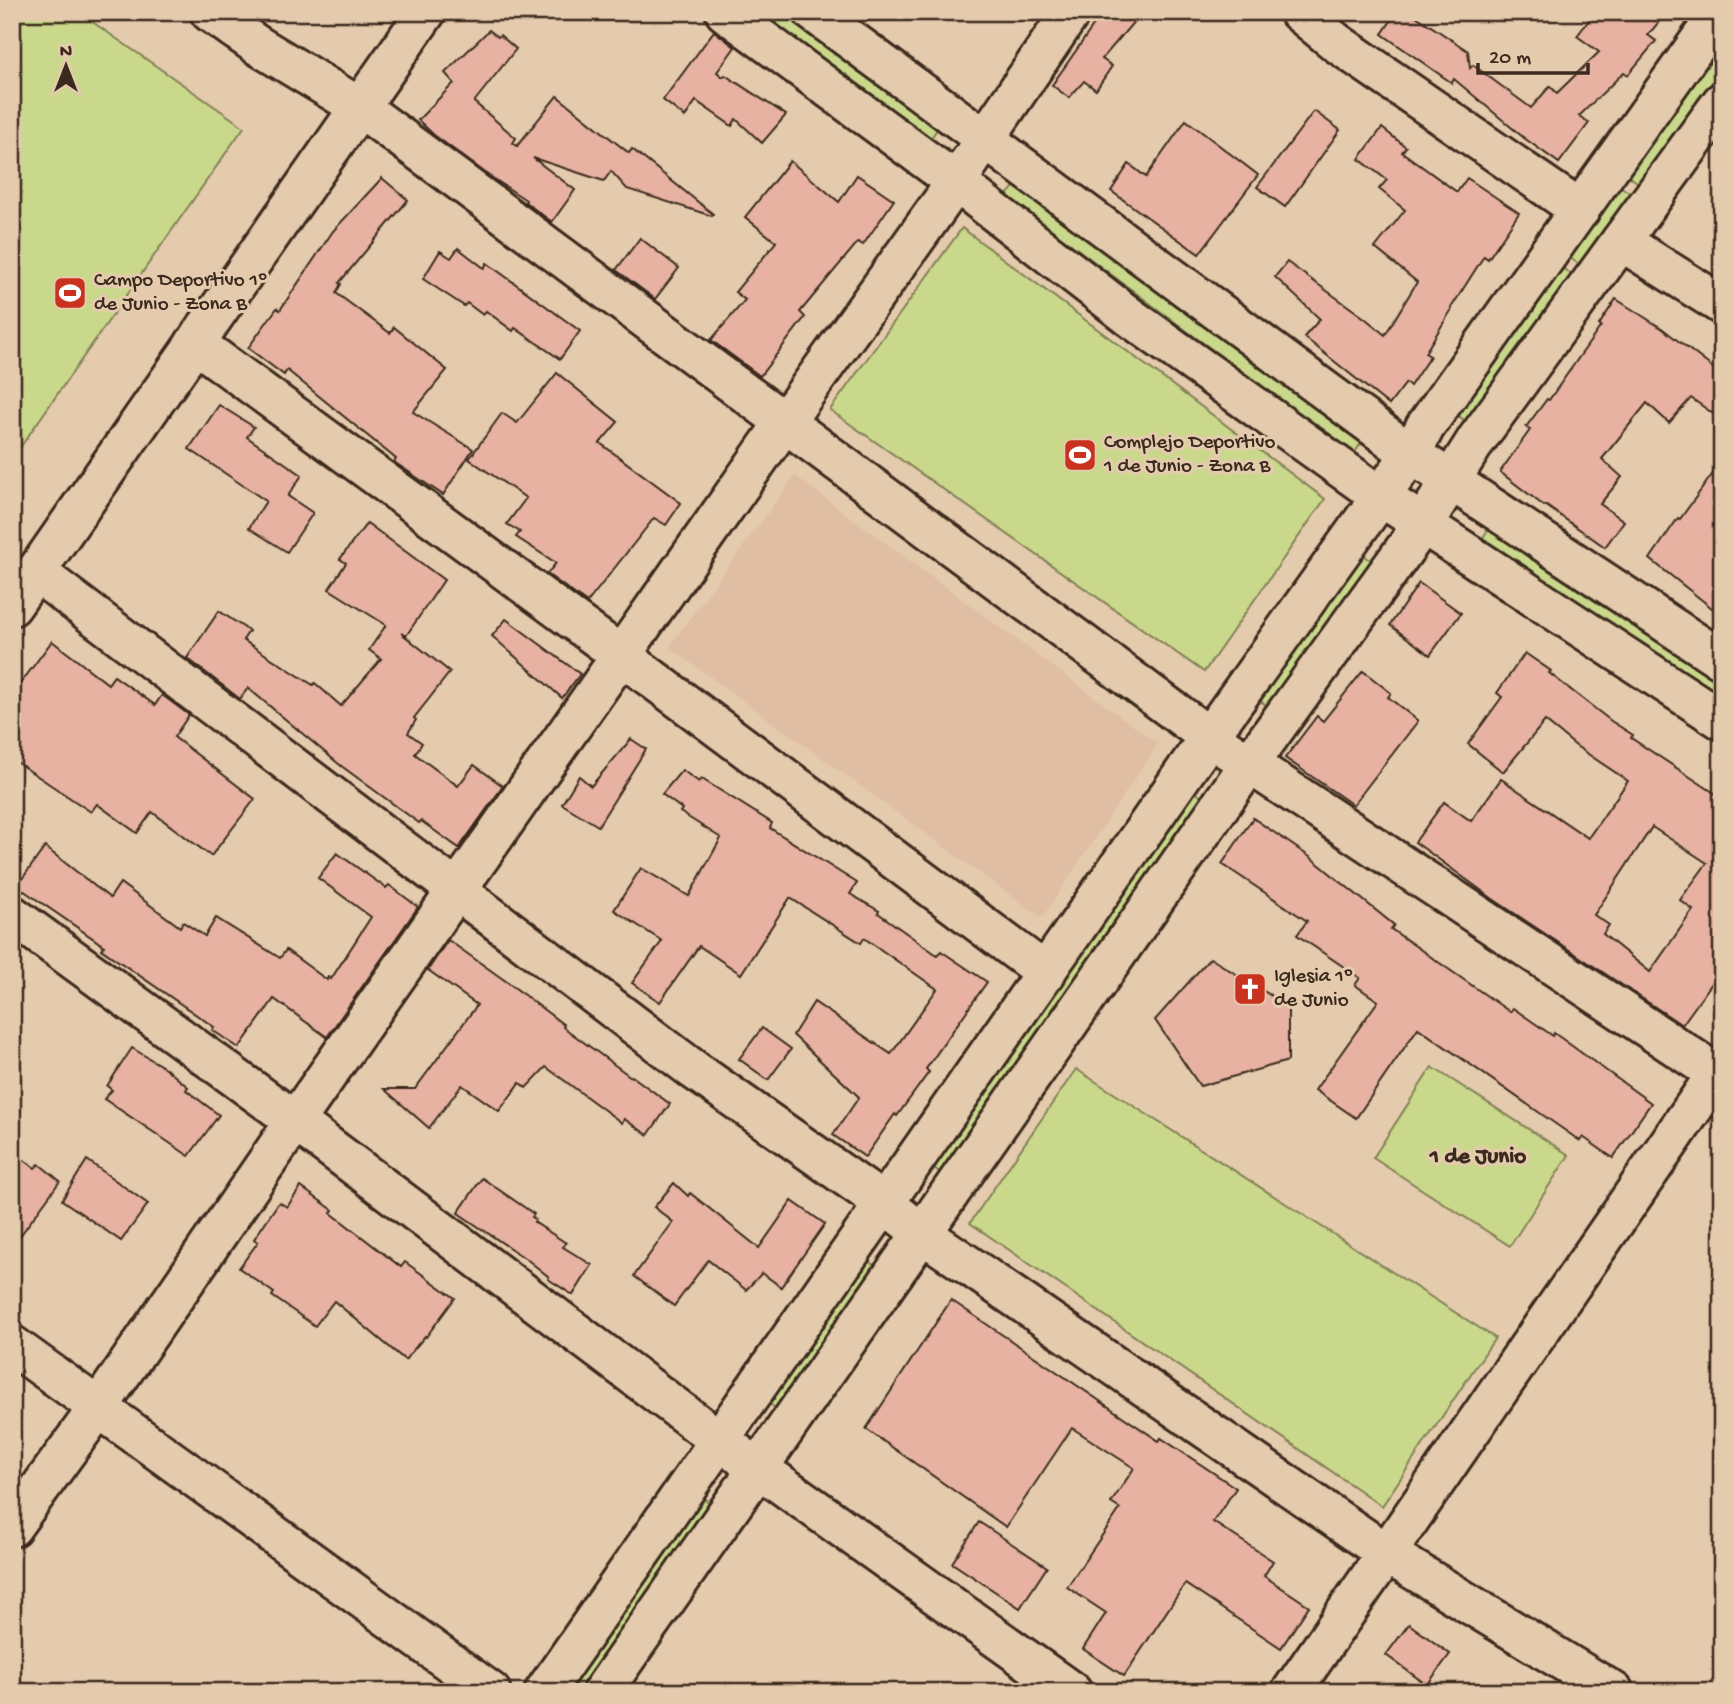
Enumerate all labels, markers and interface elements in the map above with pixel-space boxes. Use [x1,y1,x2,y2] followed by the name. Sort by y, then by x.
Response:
[32,32,102,102] north arrow
[1478,32,1589,76] scale bar
[60,41,72,64] text: N
[1489,47,1531,72] text: 20 m
[94,269,267,318] place label: Campo Deportivo 1º de Junio - Zona B
[51,274,89,312] sports icon: Campo Deportivo 1º de Junio - Zona B
[1103,431,1276,480] place label: Complejo Deportivo 1 de Junio - Zona B
[1061,436,1099,474] sports icon: Complejo Deportivo 1 de Junio - Zona B
[1274,965,1353,1014] place label: Iglesia 1º de Junio
[1231,970,1269,1008] church icon: Iglesia 1º de Junio
[1429,1144,1526,1171] district label: 1 de Junio

